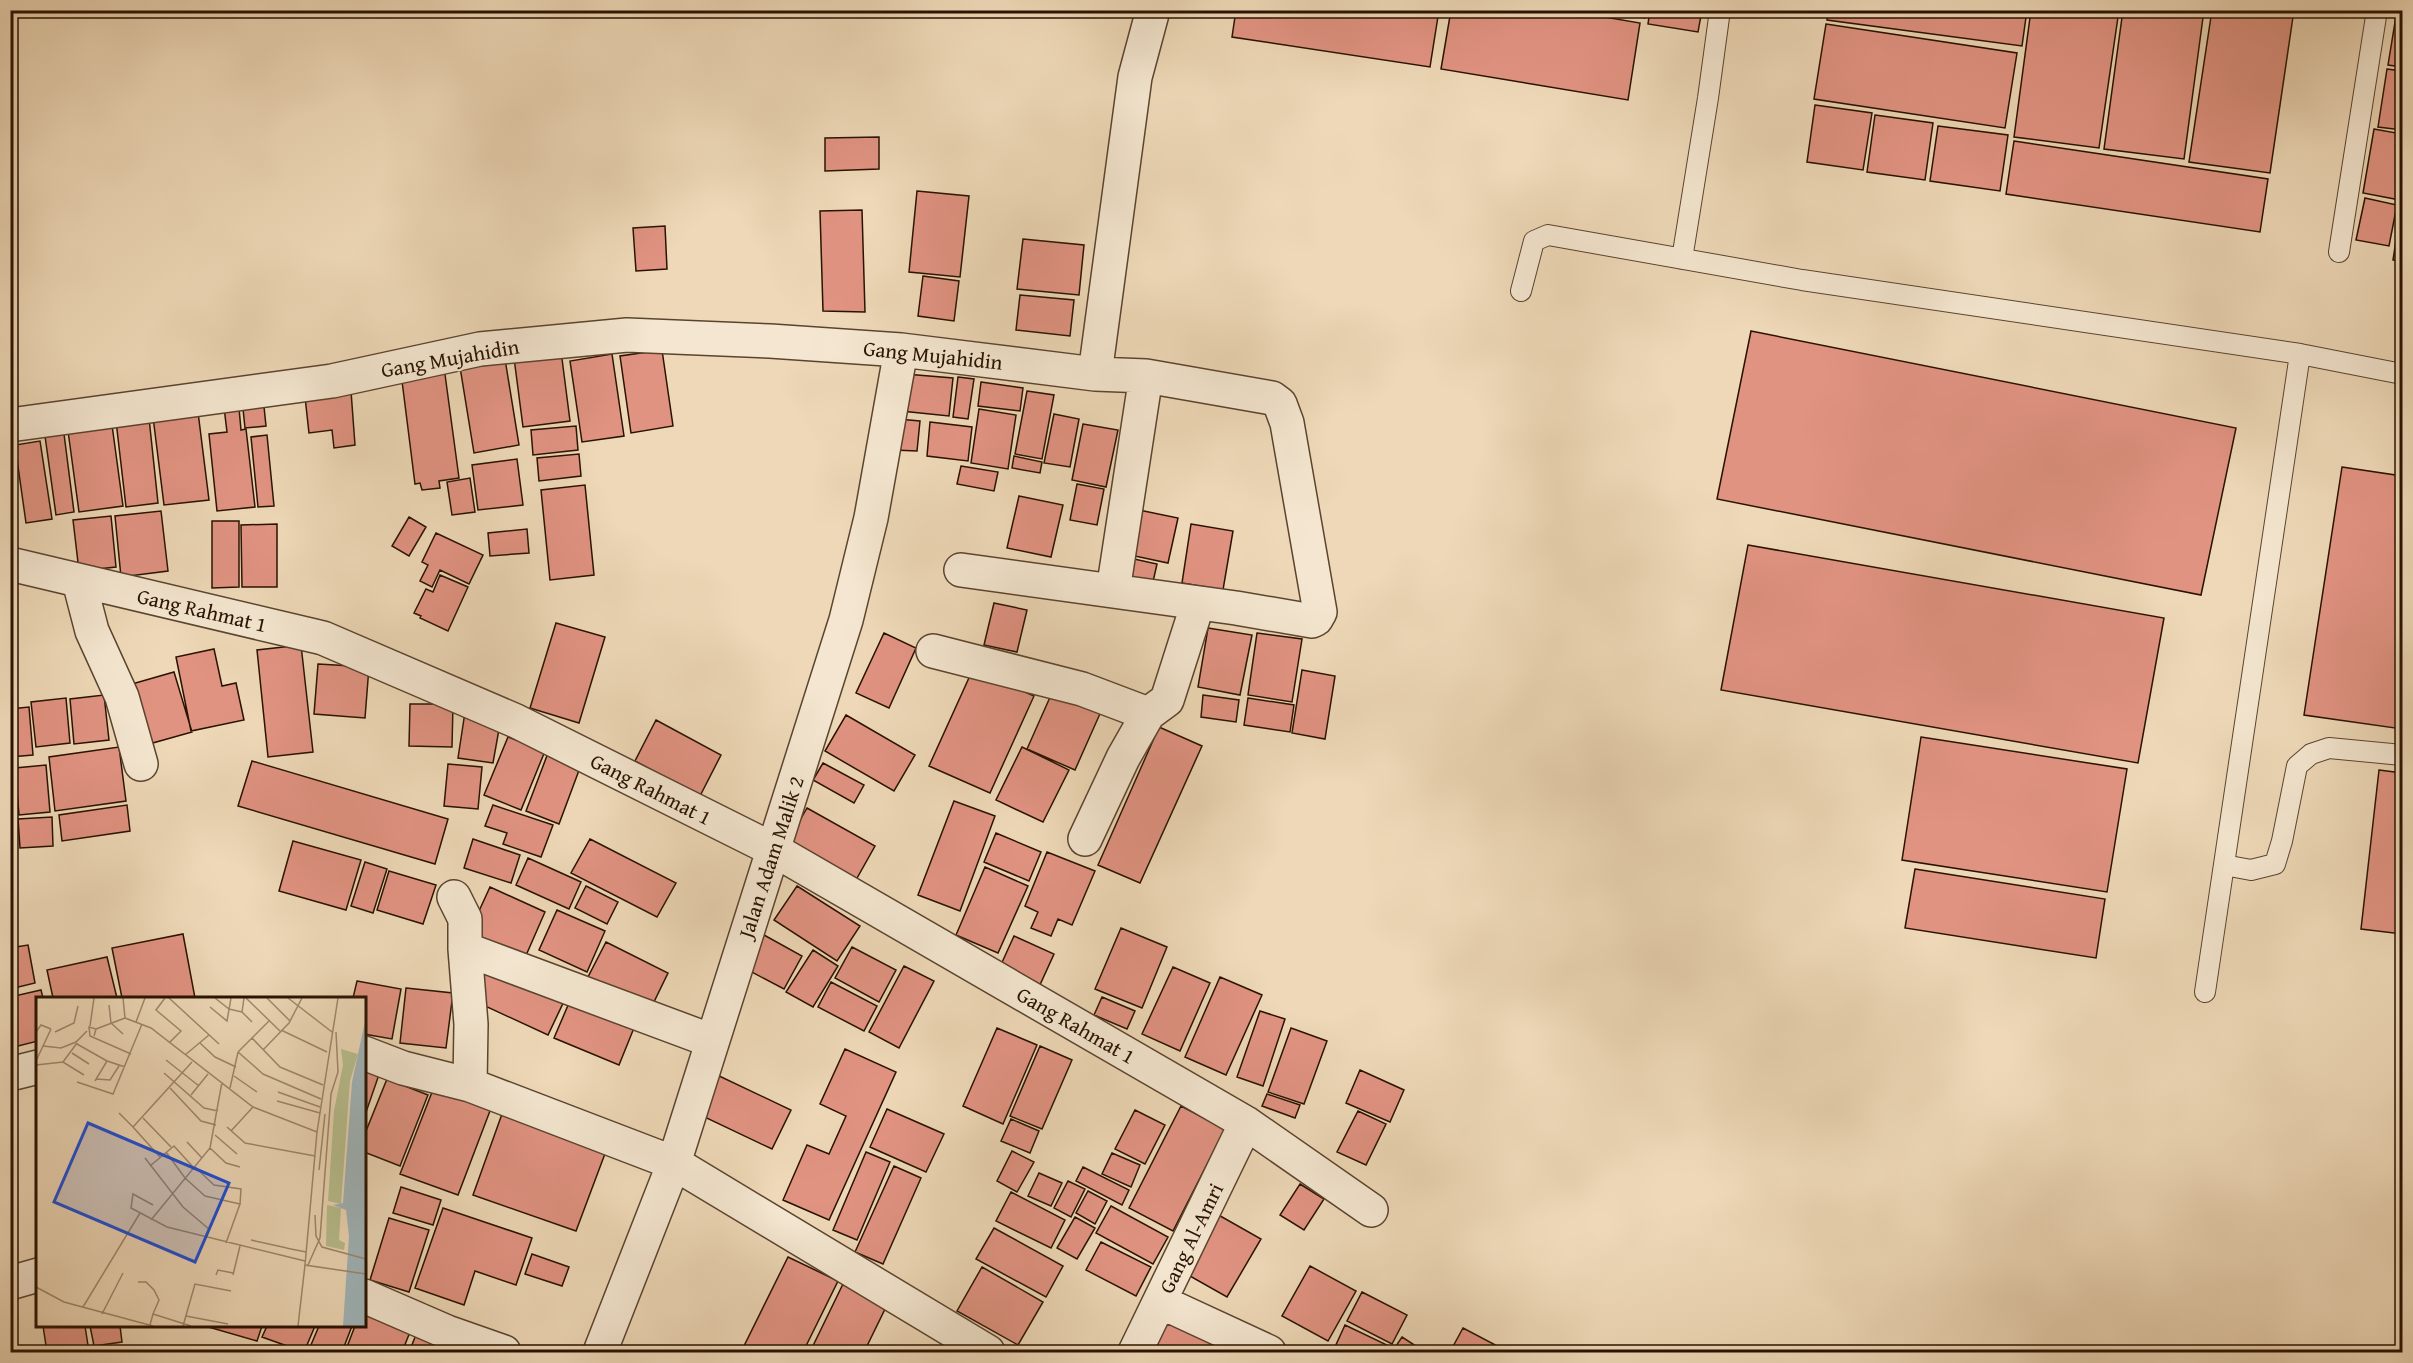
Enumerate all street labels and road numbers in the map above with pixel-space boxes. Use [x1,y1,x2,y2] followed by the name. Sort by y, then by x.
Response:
[378,331,522,385] street label: Gang Mujahidin
[862,332,1004,378] street label: Gang Mujahidin
[134,580,270,640] street label: Gang Rahmat 1
[585,745,717,833] street label: Gang Rahmat 1
[729,772,812,945] street label: Jalan Adam Malik 2
[1011,979,1141,1071] street label: Gang Rahmat 1
[1151,1177,1231,1298] street label: Gang Al-Amri

